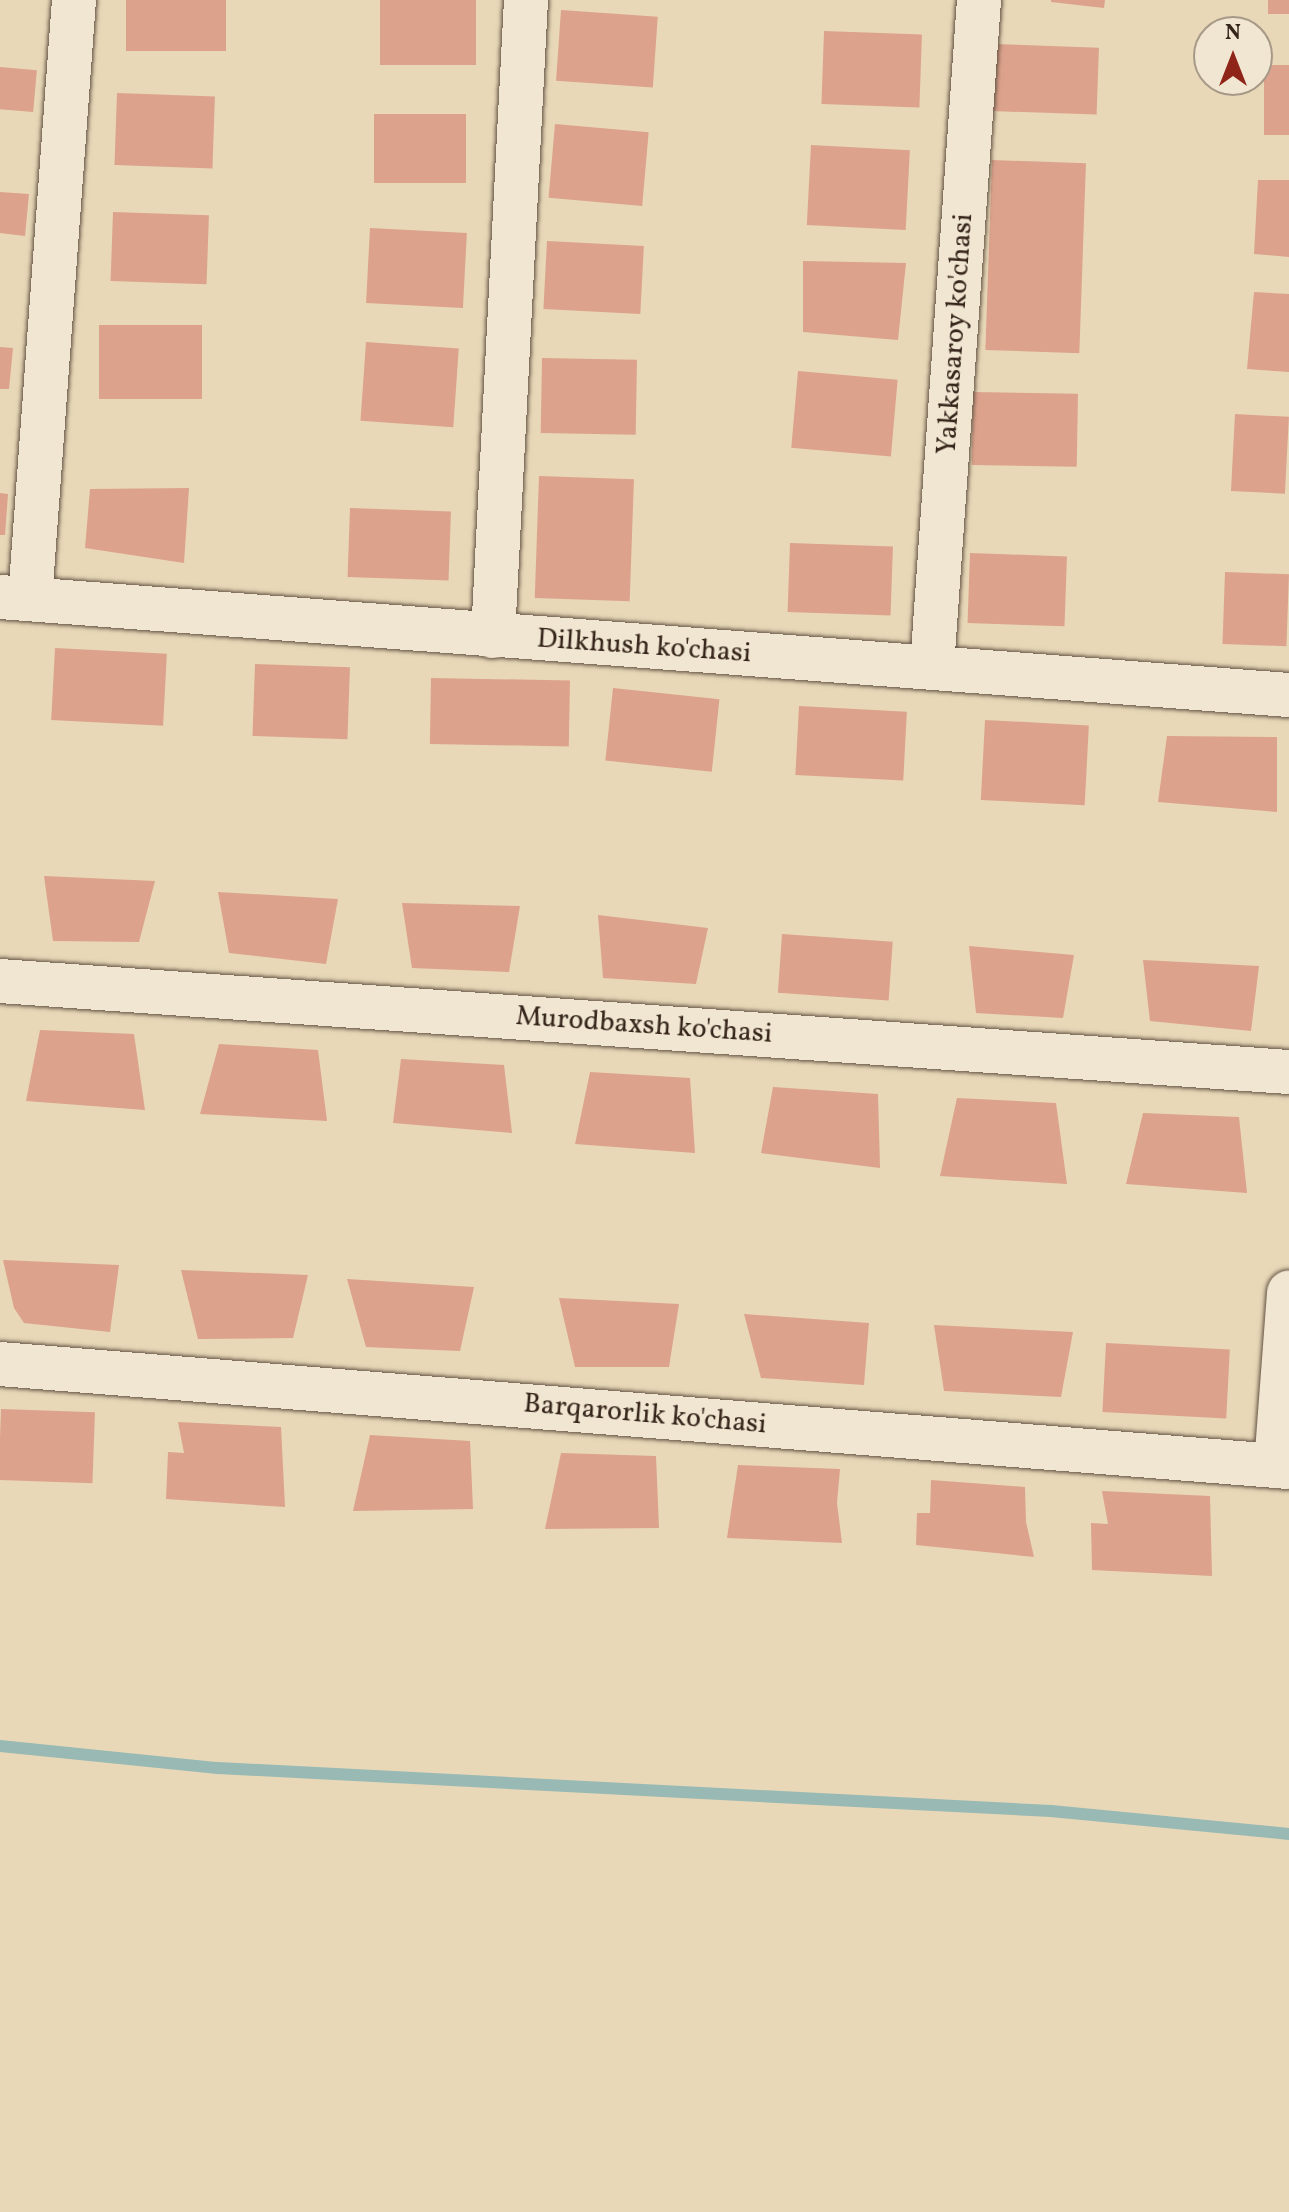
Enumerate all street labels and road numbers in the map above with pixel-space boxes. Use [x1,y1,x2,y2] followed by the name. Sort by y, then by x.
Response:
[931,212,981,456] street label: Yakkasaroy ko'chasi
[536,623,752,671] street label: Dilkhush ko'chasi
[515,1000,773,1052] street label: Murodbaxsh ko'chasi
[522,1388,768,1442] street label: Barqarorlik ko'chasi

